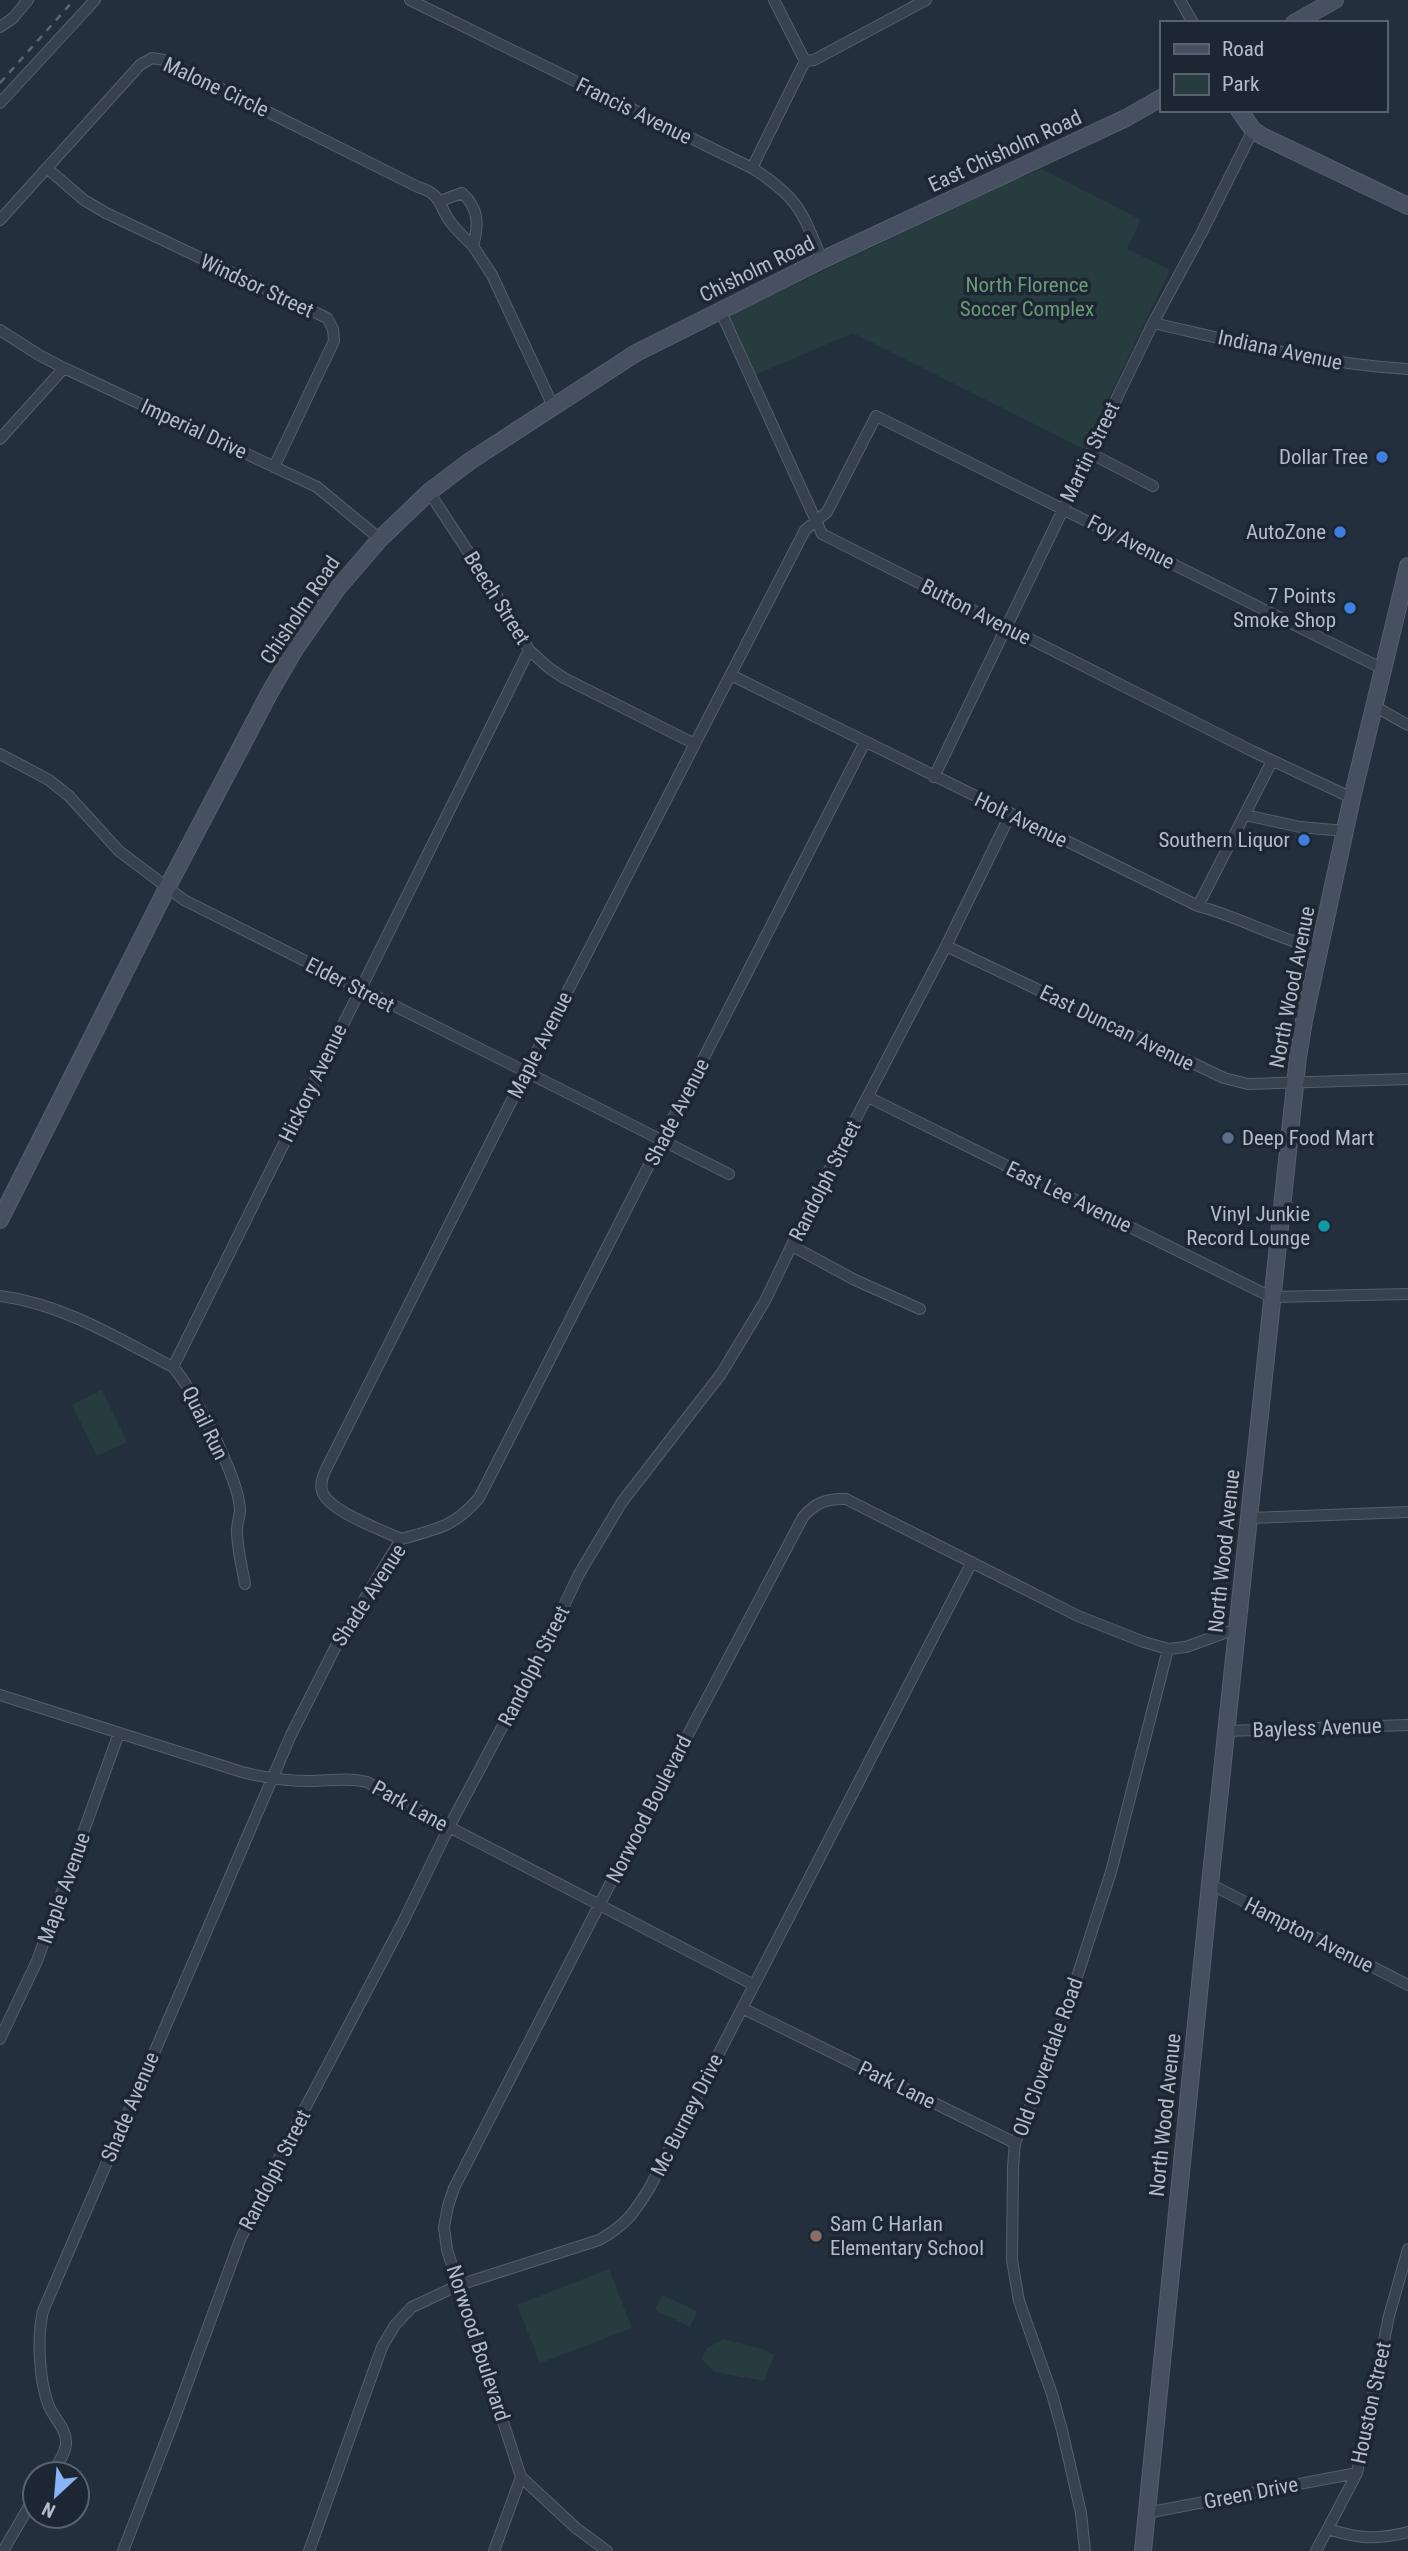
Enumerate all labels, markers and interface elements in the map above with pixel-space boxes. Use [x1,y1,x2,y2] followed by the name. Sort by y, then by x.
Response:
[1160,21,1387,112] legend
[1222,37,1264,61] text: Road
[160,52,273,122] street label: Malone Circle
[1222,72,1260,96] text: Park
[572,73,696,149] street label: Francis Avenue
[925,105,1085,197] street label: East Chisholm Road
[696,231,818,307] street label: Chisholm Road
[197,249,317,323] street label: Windsor Street
[960,273,1094,321] park label: North Florence Soccer Complex
[1216,325,1344,375] street label: Indiana Avenue
[137,394,251,464] street label: Imperial Drive
[1056,398,1124,506] street label: Martin Street
[1279,445,1368,469] place label: Dollar Tree
[1374,449,1390,465] marker: Dollar Tree
[1084,510,1179,574] street label: Foy Avenue
[1246,520,1326,544] place label: AutoZone
[1332,524,1348,540] marker: AutoZone
[459,547,535,649] street label: Beech Street
[255,552,345,668] street label: Chisholm Road
[917,574,1035,650] street label: Button Avenue
[1233,584,1336,632] place label: 7 Points Smoke Shop
[1342,600,1358,616] marker: 7 Points Smoke Shop
[971,787,1071,853] street label: Holt Avenue
[1158,828,1290,852] place label: Southern Liquor
[1296,832,1312,848] marker: Southern Liquor
[1265,904,1319,1070] street label: North Wood Avenue
[302,953,398,1017] street label: Elder Street
[1036,980,1198,1076] street label: East Duncan Avenue
[503,988,577,1102] street label: Maple Avenue
[274,1020,352,1146] street label: Hickory Avenue
[640,1054,714,1169] street label: Shade Avenue
[784,1117,866,1245] street label: Randolph Street
[1242,1126,1374,1150] place label: Deep Food Mart
[1220,1130,1236,1146] marker: Deep Food Mart
[1003,1156,1136,1238] street label: East Lee Avenue
[1186,1202,1310,1250] place label: Vinyl Junkie Record Lounge
[1316,1218,1332,1234] marker: Vinyl Junkie Record Lounge
[177,1382,233,1464] street label: Quail Run
[1203,1468,1245,1634] street label: North Wood Avenue
[327,1539,411,1650] street label: Shade Avenue
[493,1602,575,1730] street label: Randolph Street
[1252,1714,1382,1742] street label: Bayless Avenue
[601,1731,697,1887] street label: Norwood Boulevard
[368,1776,452,1837] street label: Park Lane
[33,1829,95,1947] street label: Maple Avenue
[1241,1892,1378,1978] street label: Hampton Avenue
[1008,1975,1088,2139] street label: Old Cloverdale Road
[1144,2032,1186,2198] street label: North Wood Avenue
[96,2048,164,2165] street label: Shade Avenue
[646,2050,728,2180] street label: Mc Burney Drive
[855,2056,939,2114] street label: Park Lane
[234,2106,316,2234] street label: Randolph Street
[830,2212,984,2260] place label: Sam C Harlan Elementary School
[808,2228,824,2244] marker: Sam C Harlan Elementary School
[442,2262,514,2424] street label: Norwood Boulevard
[1346,2340,1396,2466] street label: Houston Street
[21,2460,91,2530] north arrow
[1202,2472,1300,2514] street label: Green Drive
[38,2497,59,2523] text: N

